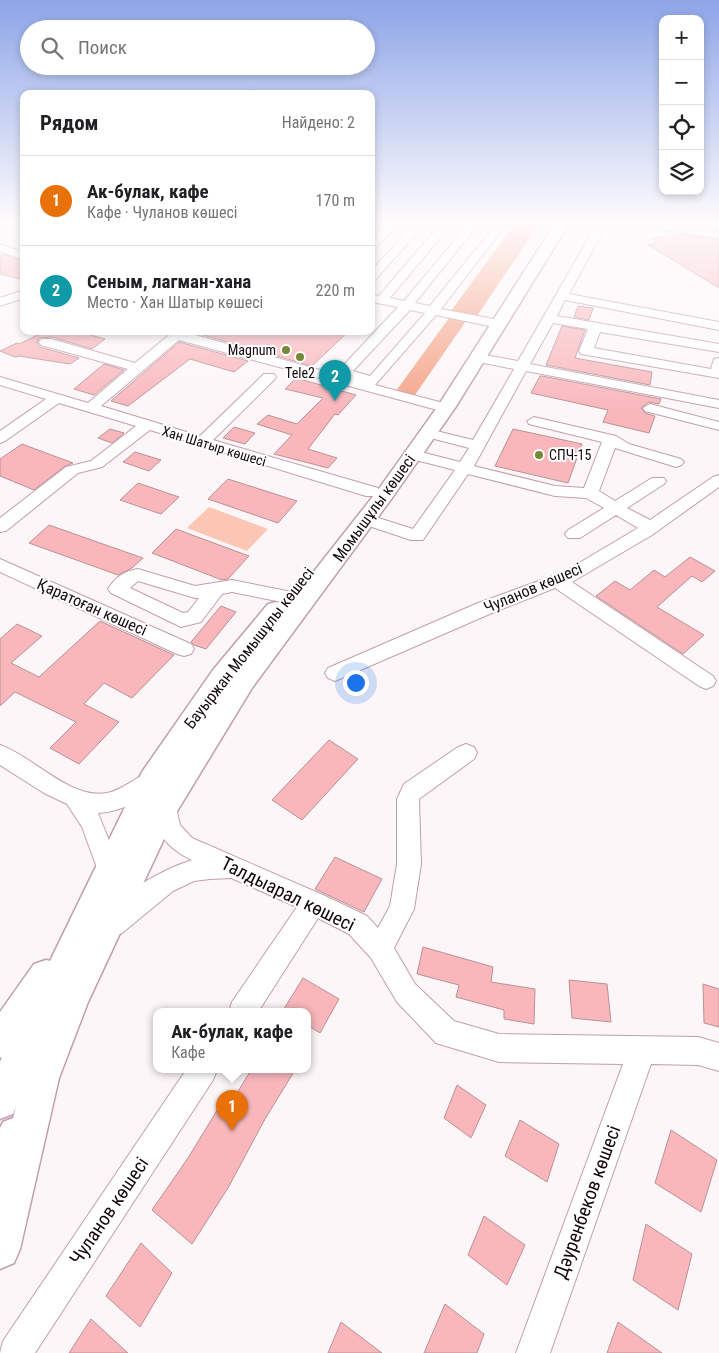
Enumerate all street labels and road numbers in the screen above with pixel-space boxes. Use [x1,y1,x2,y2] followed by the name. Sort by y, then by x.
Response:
[160,423,268,469] street label: Хан Шатыр көшесі
[329,451,419,565] street label: Момышұлы көшесі
[481,559,585,617] street label: Чуланов көшесі
[180,564,318,732] street label: Бауыржан Момышұлы көшесі
[34,574,150,640] street label: Қаратоған көшесі
[217,852,359,936] street label: Талдыарал көшесі
[549,1122,625,1282] street label: Дәуренбеков көшесі
[65,1153,153,1269] street label: Чуланов көшесі

